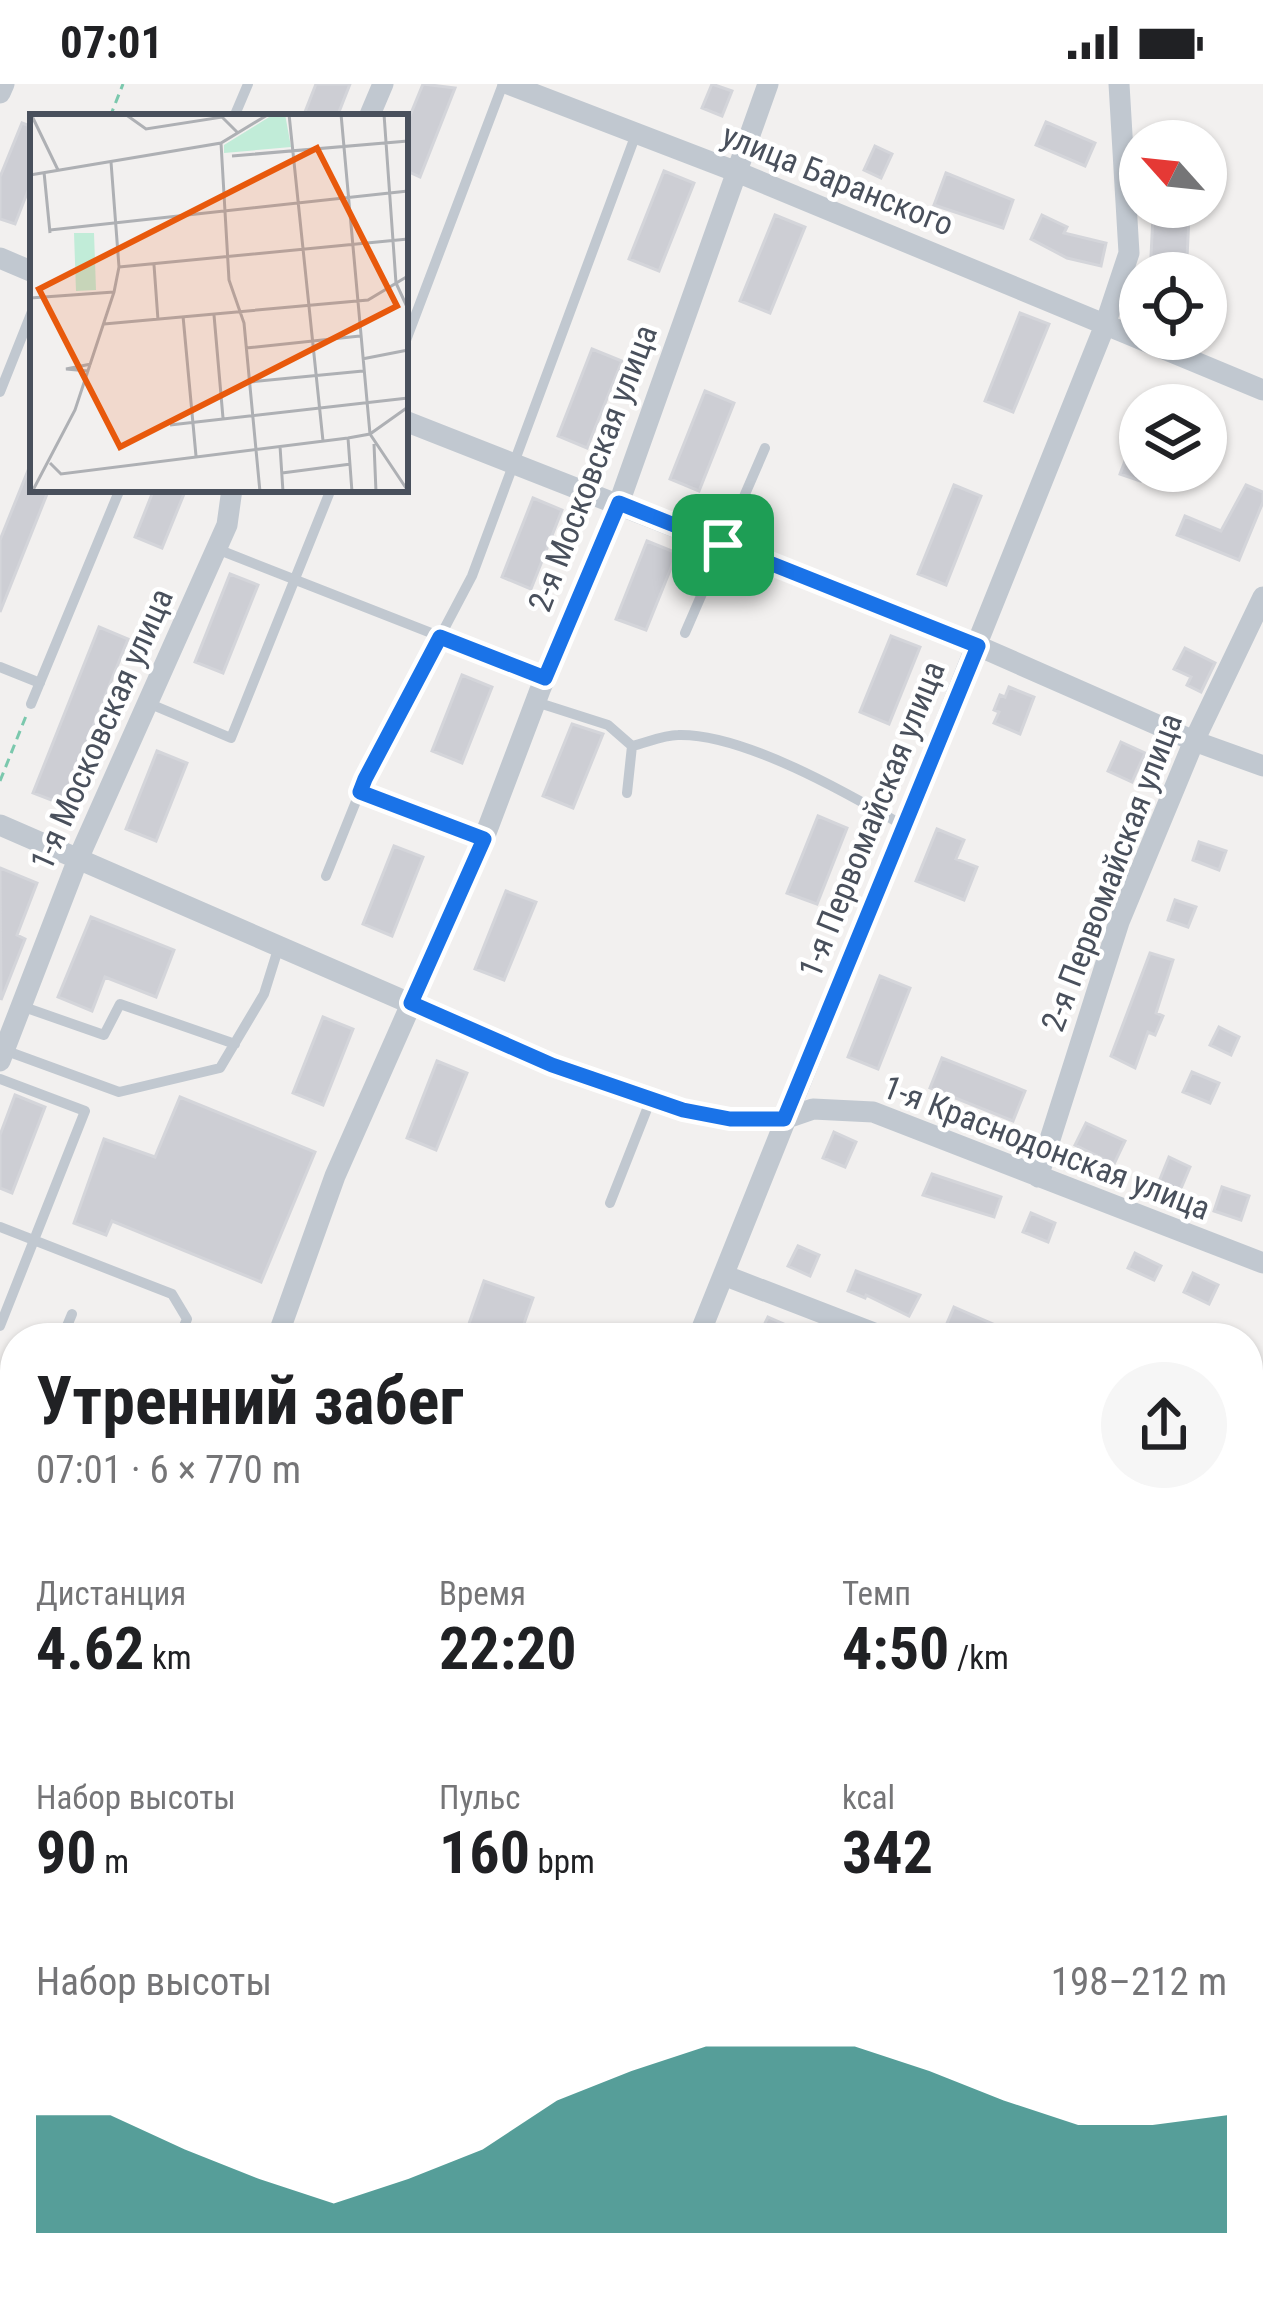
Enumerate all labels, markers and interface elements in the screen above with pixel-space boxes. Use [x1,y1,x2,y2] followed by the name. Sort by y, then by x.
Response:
[60,16,163,69] text: 07:01
[30,114,408,492] inset map
[716,115,959,244] street label: улица Баранского
[1119,120,1227,228] north arrow
[1119,120,1227,492] map controls
[1119,252,1227,360] button: locate
[520,319,665,617] street label: 2-я Московская улица
[1119,384,1227,492] button: layers
[672,494,774,596] pin
[690,512,756,578] icon: arrive
[22,583,181,876] street label: 1-я Московская улица
[790,655,953,983] street label: 1-я Первомайская улица
[1033,708,1190,1037] street label: 2-я Первомайская улица
[878,1067,1216,1228] street label: 1-я Краснодонская улица
[1101,1362,1227,1488] button: share
[36,1363,464,1440] text: Утренний забег
[36,1447,301,1493] text: 07:01 · 6 × 770 m
[36,1574,186,1613] text: Дистанция
[439,1574,526,1613] text: Время
[842,1574,911,1613] text: Темп
[36,1613,144,1684] text: 4.62
[439,1613,577,1684] text: 22:20
[842,1613,949,1684] text: 4:50
[144,1638,192,1677] text: km
[949,1638,1009,1677] text: /km
[36,1778,236,1817] text: Набор высоты
[439,1778,520,1817] text: Пульс
[842,1778,895,1817] text: kcal
[36,1817,97,1888] text: 90
[439,1817,530,1888] text: 160
[842,1817,933,1888] text: 342
[97,1842,129,1881] text: m
[530,1842,595,1881] text: bpm
[36,1959,272,2005] text: Набор высоты
[1051,1959,1227,2005] text: 198–212 m

